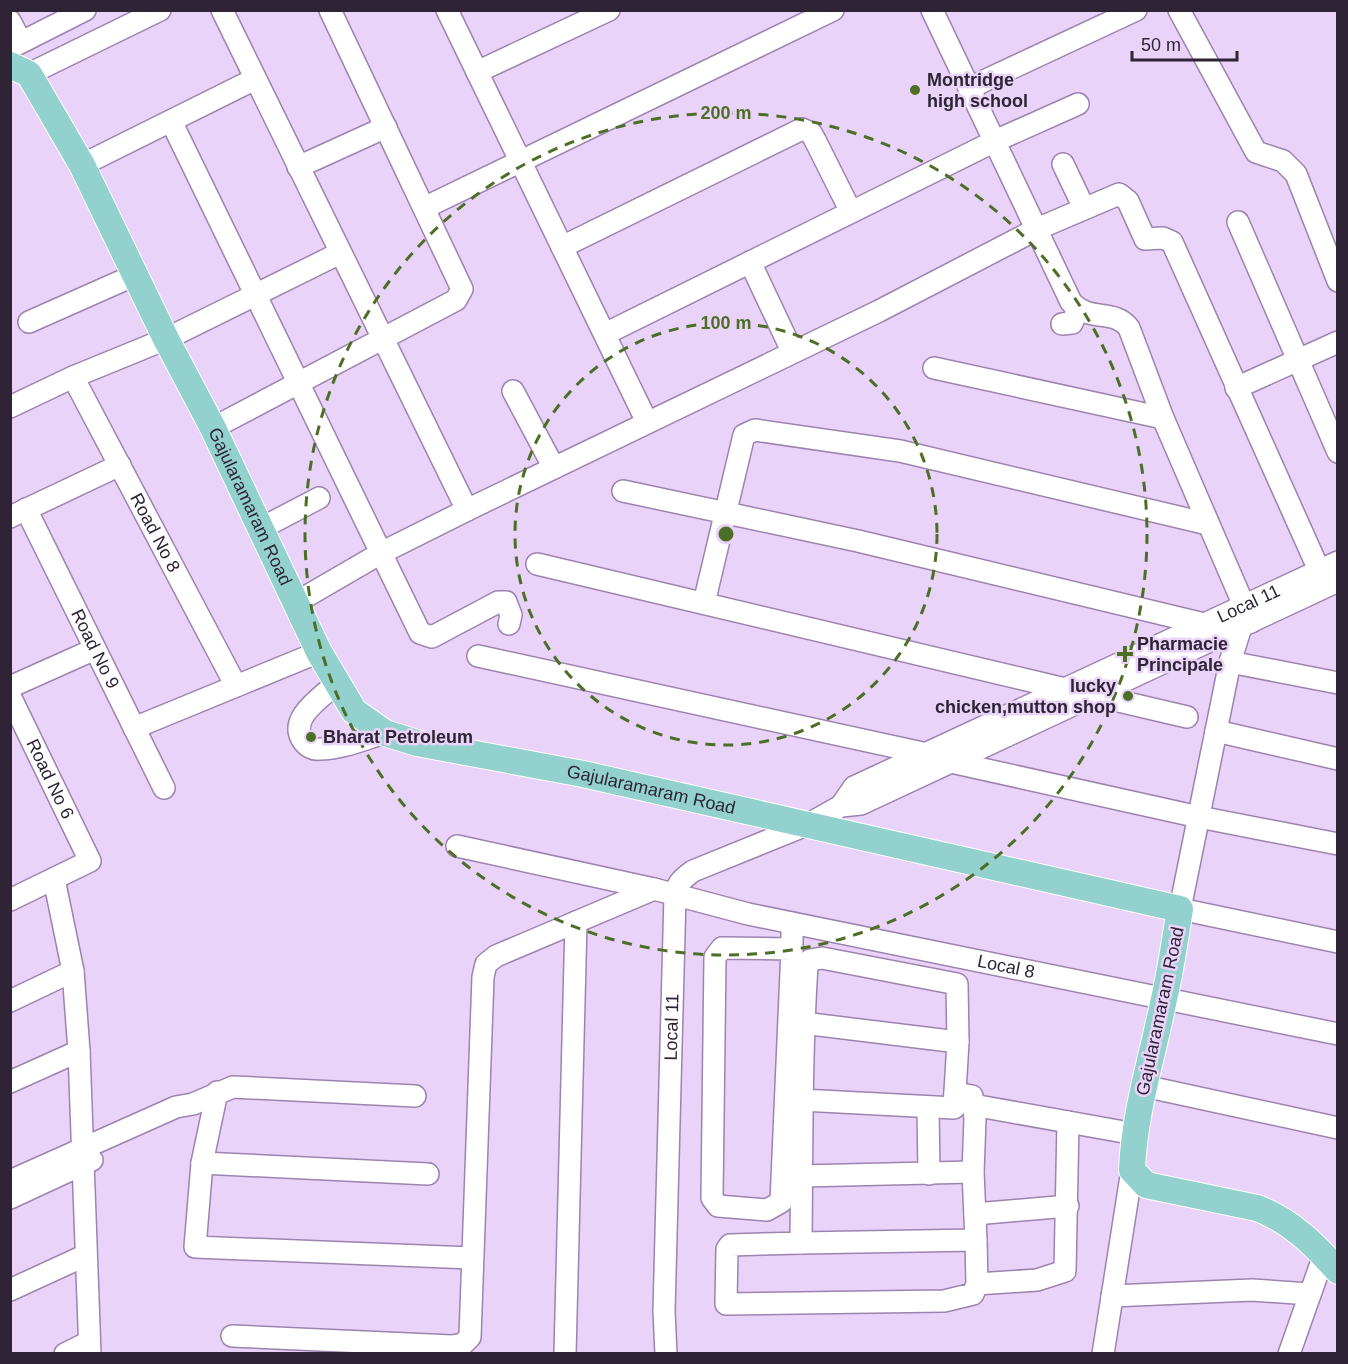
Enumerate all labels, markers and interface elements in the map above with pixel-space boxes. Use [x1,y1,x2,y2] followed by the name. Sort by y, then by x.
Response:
[1132,24,1237,62] scale bar
[1141,35,1181,55] text: 50 m
[927,70,1028,111] place label: Montridge high school
[908,83,922,97] marker: Montridge high school
[700,103,752,123] text: 200 m
[700,313,752,333] text: 100 m
[204,424,296,589] street label: Gajularamaram Road
[126,490,184,575] street label: Road No 8
[716,524,736,544] centre of rings
[1214,580,1283,627] street label: Local 11
[67,606,123,692] street label: Road No 9
[1137,634,1228,675] place label: Pharmacie Principale
[1118,647,1132,661] marker: Pharmacie Principale
[935,676,1116,717] place label: lucky chicken,mutton shop
[1121,689,1135,703] marker: lucky chicken,mutton shop
[323,727,473,747] place label: Bharat Petroleum
[304,730,318,744] marker: Bharat Petroleum
[22,736,78,822] street label: Road No 6
[565,761,737,818] street label: Gajularamaram Road
[1132,925,1188,1097] street label: Gajularamaram Road
[976,951,1037,982] street label: Local 8
[661,994,682,1061] street label: Local 11

